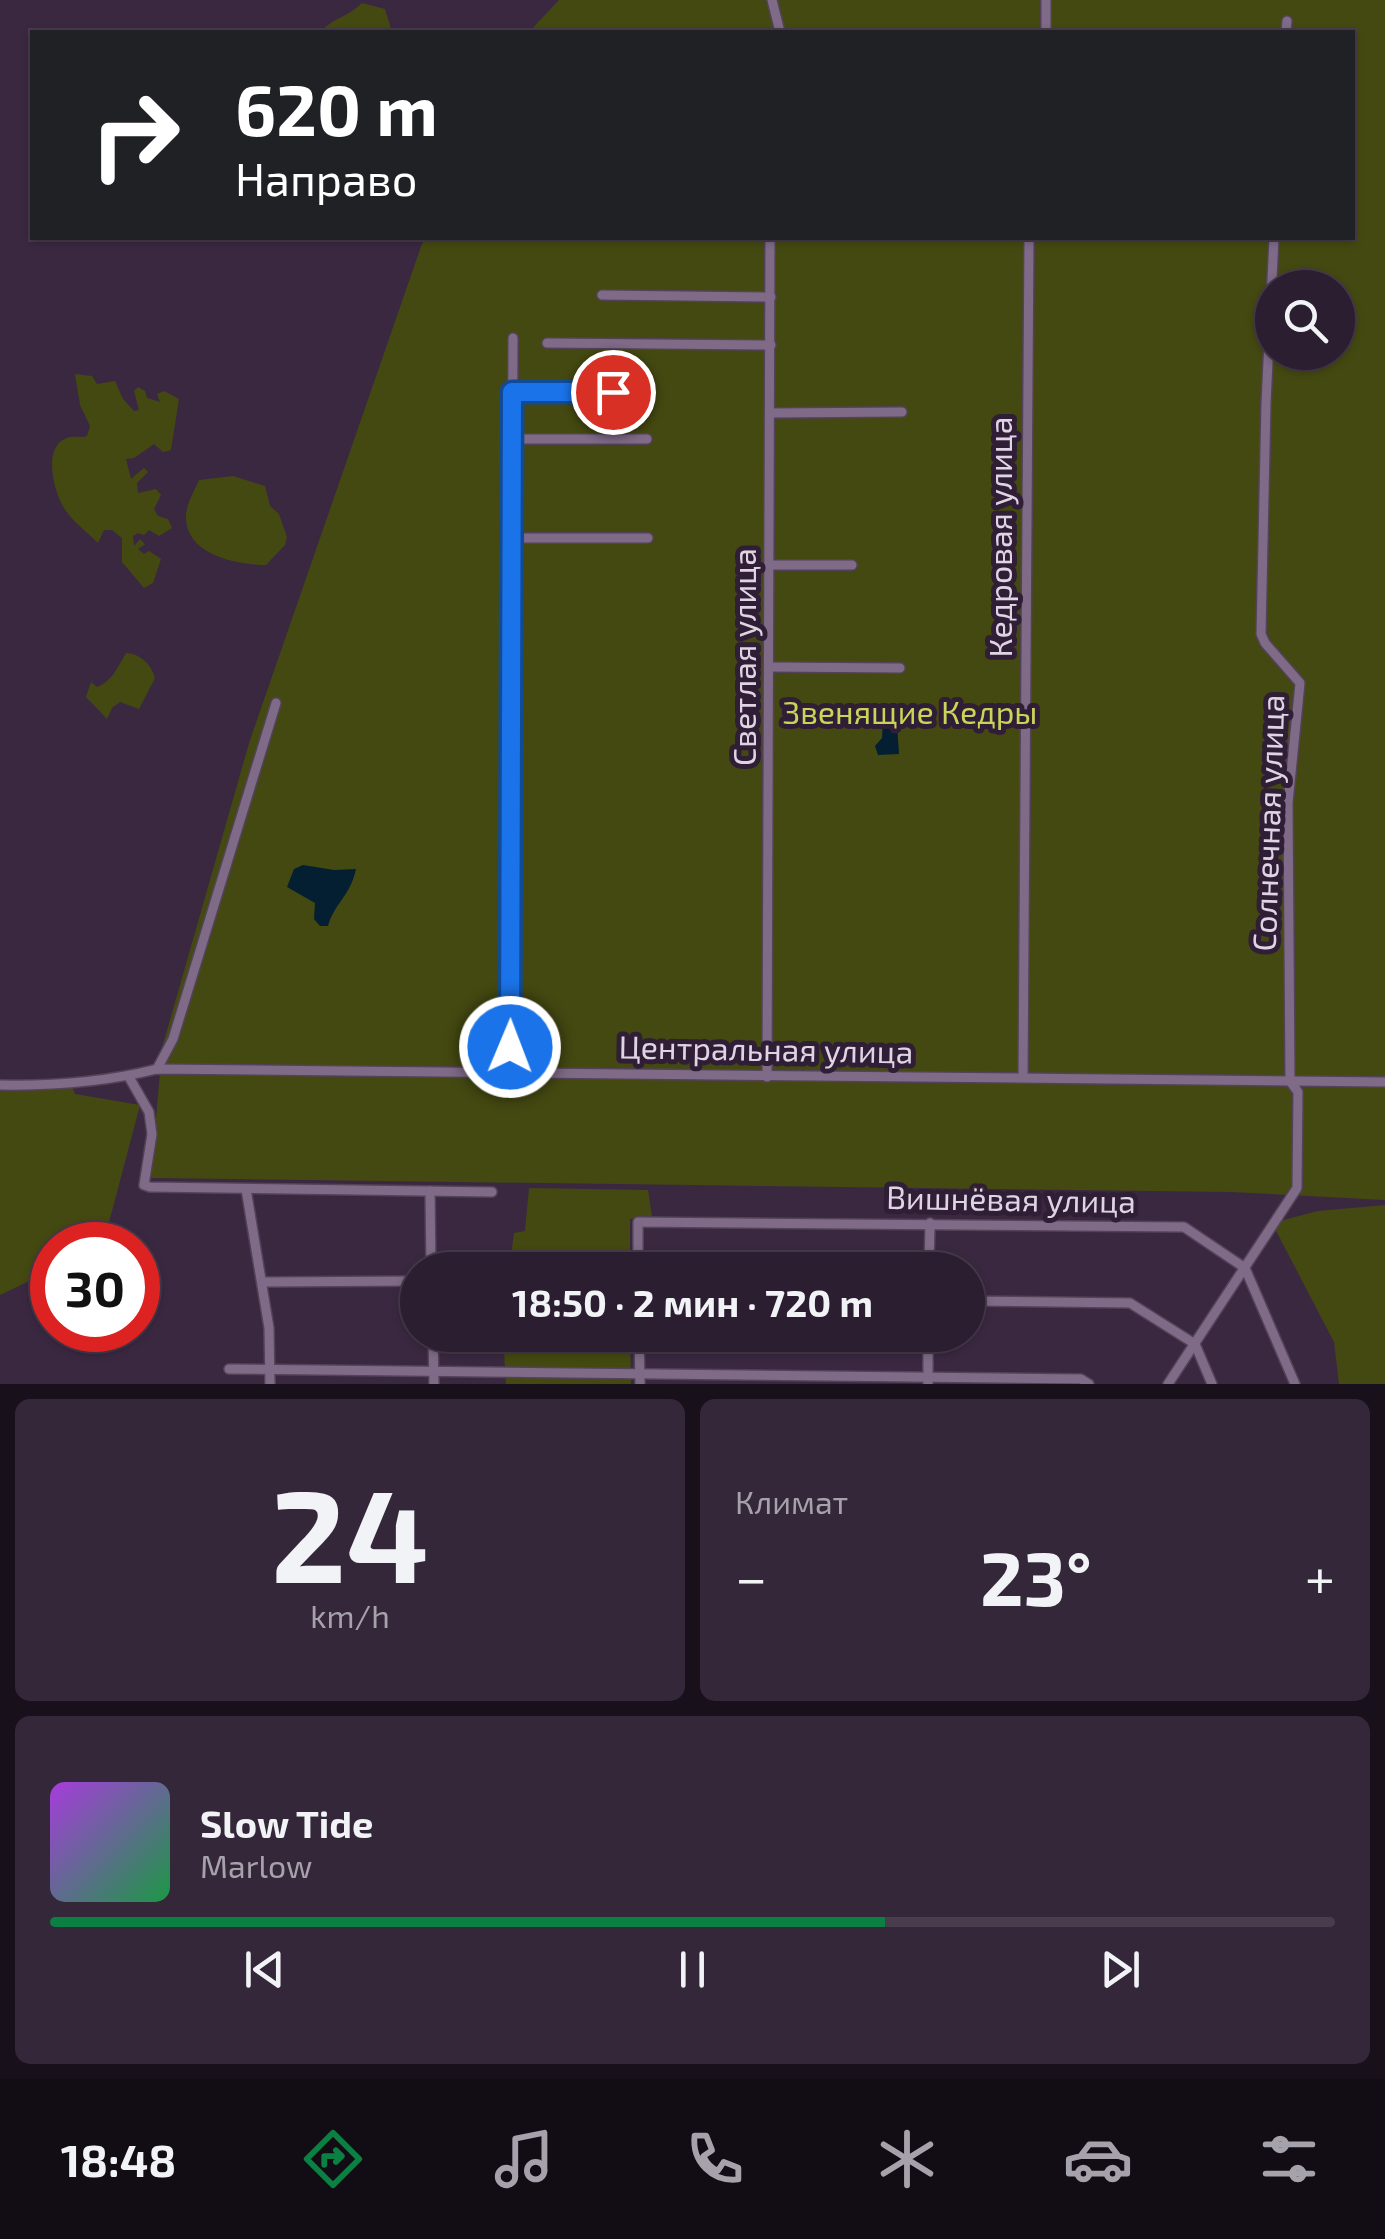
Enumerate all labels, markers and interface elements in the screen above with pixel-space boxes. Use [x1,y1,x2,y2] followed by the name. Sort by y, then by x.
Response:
[235,66,438,150] text: 620 m
[70,70,200,200] icon: right
[235,151,417,205] text: Направо
[1255,270,1355,370] map controls
[1255,270,1355,370] button: search
[571,350,656,435] pin
[586,365,641,420] icon: arrive
[980,417,1019,658] street label: Кедровая улица
[724,548,763,766] street label: Светлая улица
[783,692,1037,730] park label: Звенящие Кедры
[1244,694,1291,952] street label: Солнечная улица
[458,995,562,1099] position arrow
[618,1026,914,1071] street label: Центральная улица
[886,1177,1136,1220] street label: Вишнёвая улица
[30,1222,160,1352] speed limit sign: 30
[512,1279,873,1325] text: 18:50 · 2 мин · 720 m
[271,1453,429,1609] text: 24
[735,1482,848,1520] text: Климат
[980,1531,1092,1621] text: 23°
[735,1543,767,1609] text: −
[1305,1543,1335,1609] text: +
[310,1596,390,1634] text: km/h
[200,1800,373,1846] text: Slow Tide
[200,1846,312,1884] text: Marlow
[237,1942,292,1997] icon: previous
[665,1942,720,1997] icon: pause
[1093,1942,1148,1997] icon: next
[298,2124,368,2194] icon: directions
[489,2124,559,2194] icon: music
[680,2124,750,2194] icon: phone
[872,2124,942,2194] icon: climate
[1063,2124,1133,2194] icon: car
[1254,2124,1324,2194] icon: filters
[61,2132,176,2186] text: 18:48

